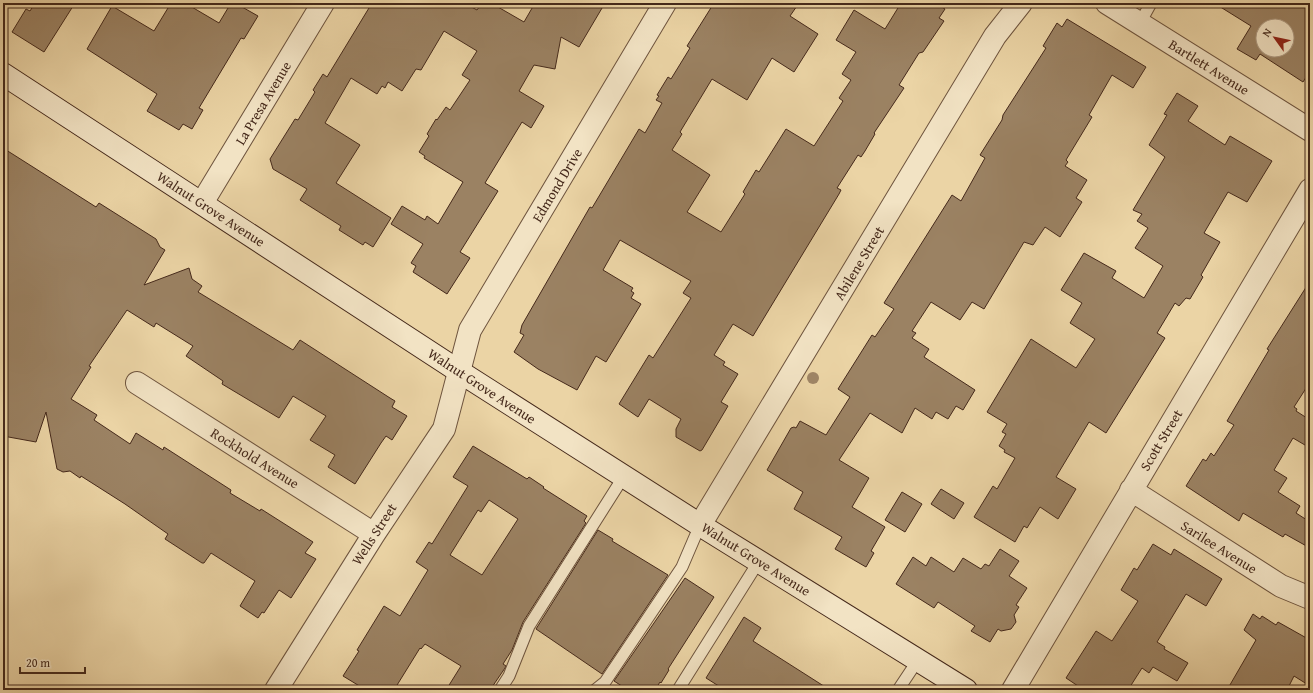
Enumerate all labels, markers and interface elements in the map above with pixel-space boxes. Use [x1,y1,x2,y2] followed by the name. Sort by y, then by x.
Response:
[1255,18,1295,58] north arrow
[1258,25,1276,40] text: N
[1165,34,1254,100] street label: Bartlett Avenue
[230,57,296,149] street label: La Presa Avenue
[527,144,587,226] street label: Edmond Drive
[153,166,269,252] street label: Walnut Grove Avenue
[829,222,889,304] street label: Abilene Street
[424,343,540,429] street label: Walnut Grove Avenue
[1135,405,1187,475] street label: Scott Street
[207,423,303,493] street label: Rockhold Avenue
[347,499,401,569] street label: Wells Street
[1177,516,1261,579] street label: Sarilee Avenue
[698,517,815,601] street label: Walnut Grove Avenue
[20,649,85,675] scale bar
[26,654,50,671] text: 20 m

